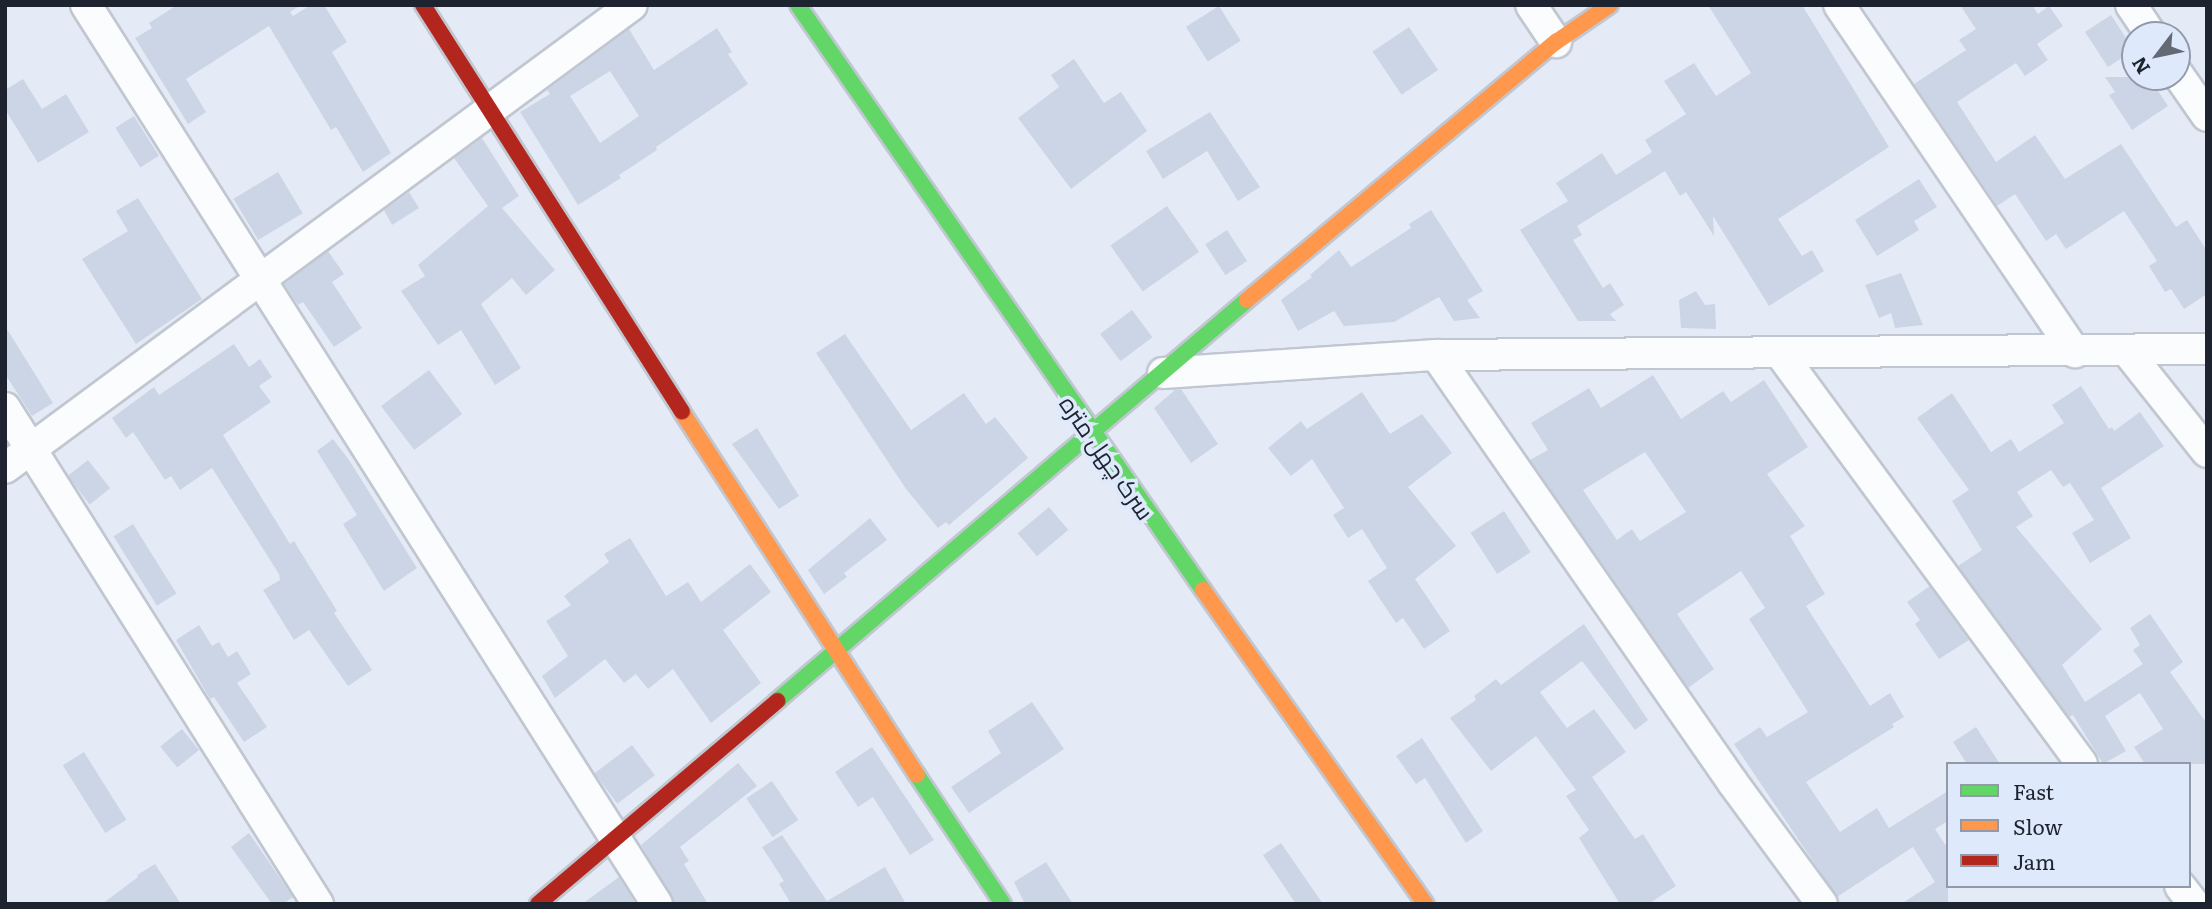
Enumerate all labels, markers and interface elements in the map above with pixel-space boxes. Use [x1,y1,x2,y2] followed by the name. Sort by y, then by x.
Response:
[2121,21,2191,91] north arrow
[2124,52,2156,80] text: N
[1055,389,1161,525] street label: سرک چهل متره
[1946,762,2191,888] legend
[2013,775,2054,806] text: Fast
[2013,810,2063,841] text: Slow
[2013,845,2055,876] text: Jam

